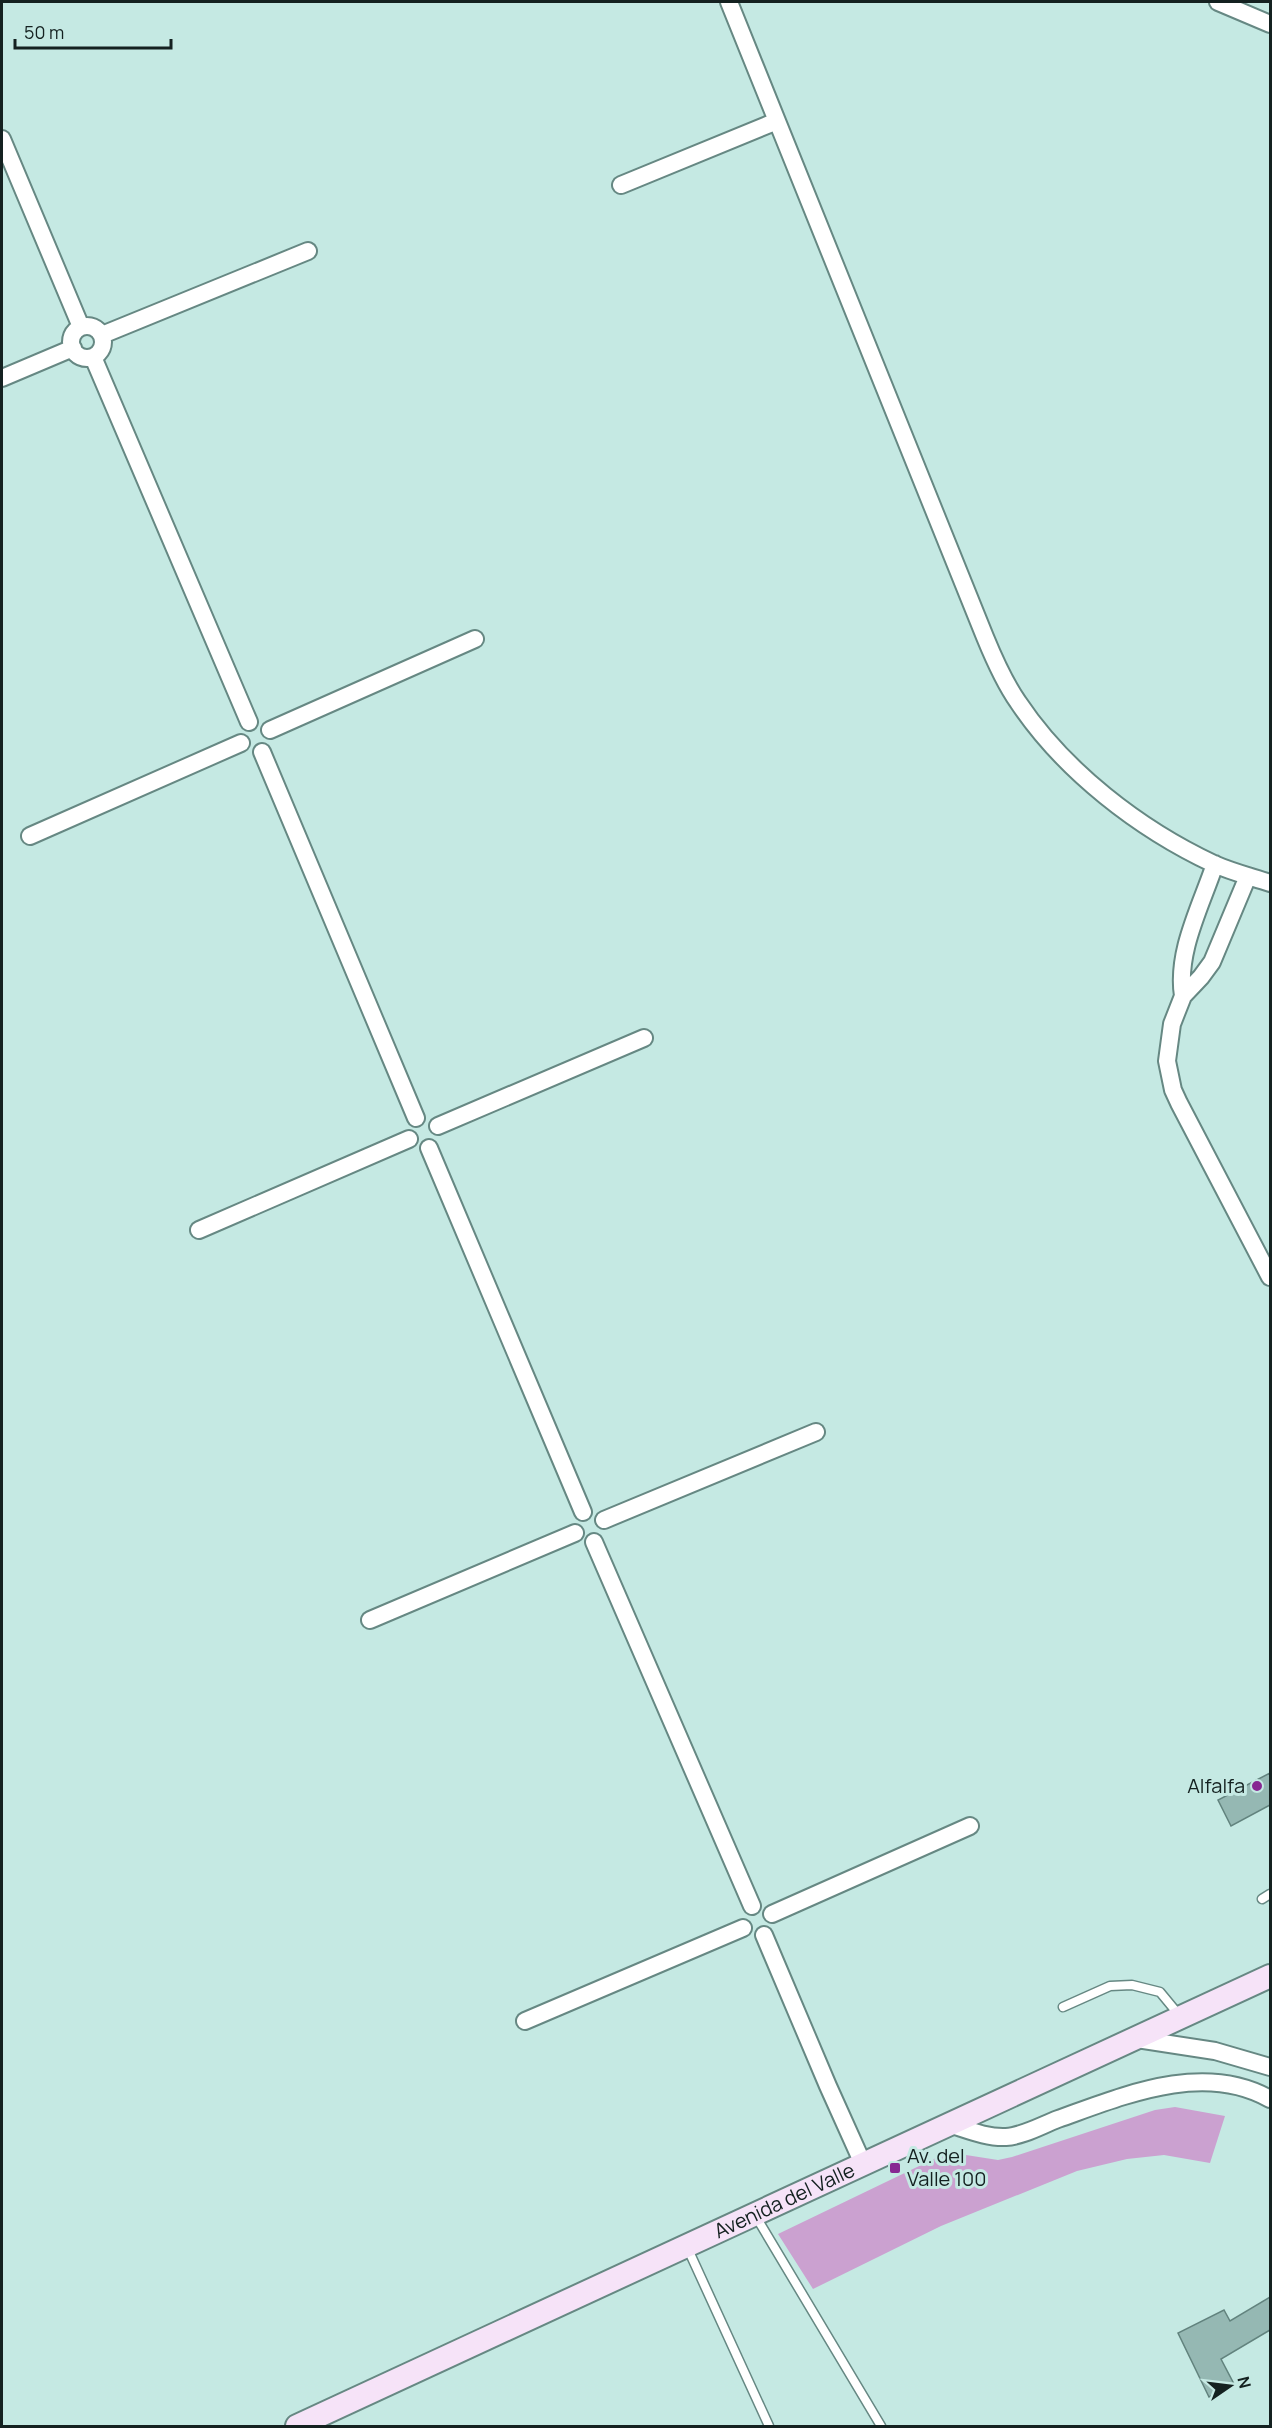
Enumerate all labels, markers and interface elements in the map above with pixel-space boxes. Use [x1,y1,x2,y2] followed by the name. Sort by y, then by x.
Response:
[15,12,171,50] scale bar
[24,20,64,44] text: 50 m
[1187,1772,1245,1799] place label: Alfalfa
[1250,1779,1264,1793] marker: Alfalfa
[907,2142,987,2192] place label: Av. del Valle 100
[709,2156,859,2244] street label: Avenida del Valle
[888,2161,902,2175] marker: Av. del Valle 100
[1200,2356,1260,2416] north arrow
[1232,2374,1257,2391] text: N

